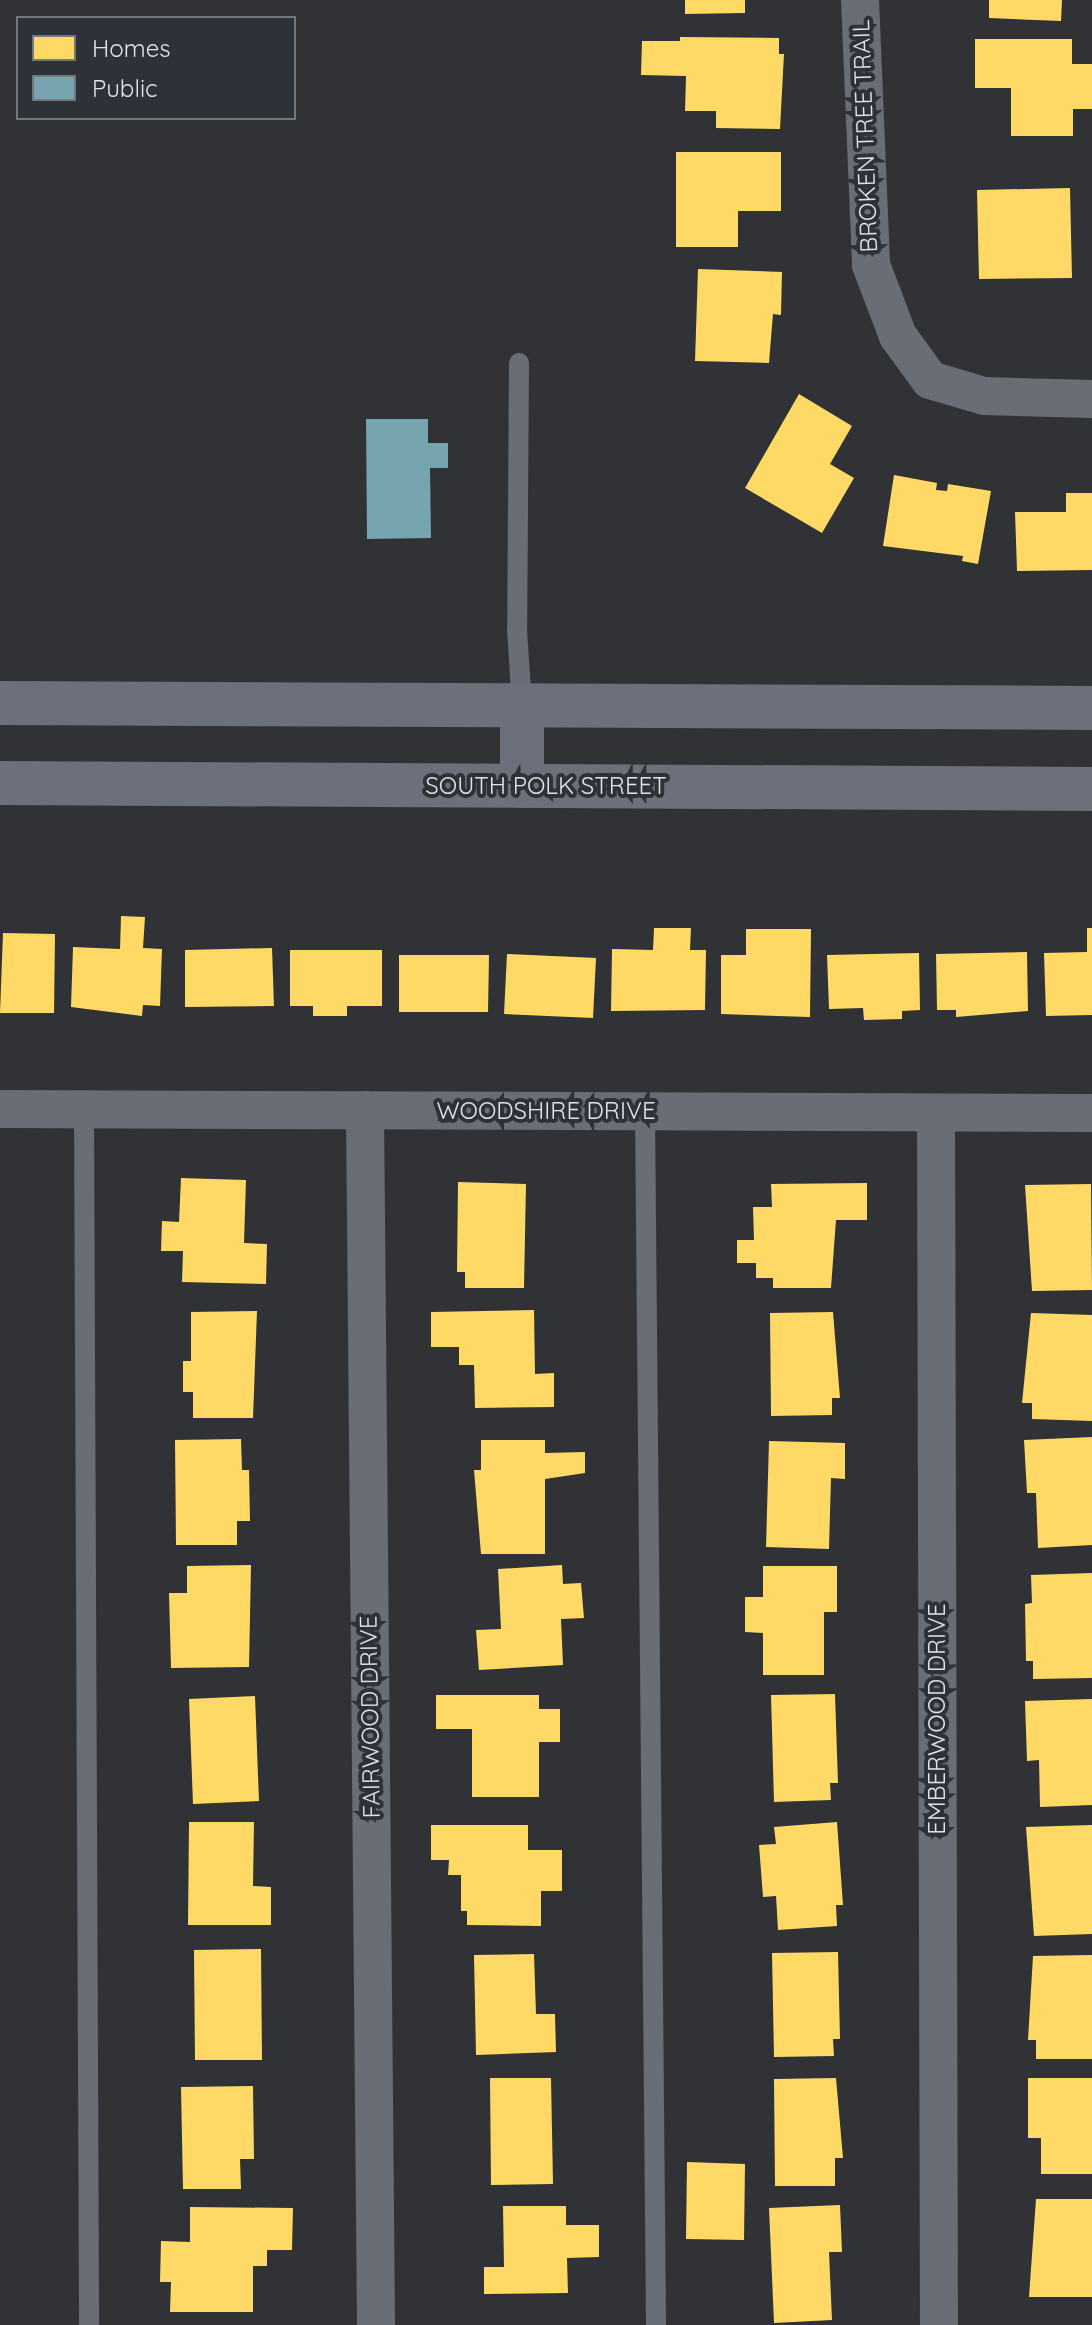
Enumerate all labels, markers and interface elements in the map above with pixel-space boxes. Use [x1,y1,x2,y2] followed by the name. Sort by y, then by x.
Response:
[16,16,296,120] legend
[847,19,883,253] street label: BROKEN TREE TRAIL
[92,33,170,63] text: Homes
[92,73,157,103] text: Public
[425,772,667,800] street label: SOUTH POLK STREET
[436,1097,656,1125] street label: WOODSHIRE DRIVE
[923,1603,951,1835] street label: EMBERWOOD DRIVE
[354,1615,386,1819] street label: FAIRWOOD DRIVE

